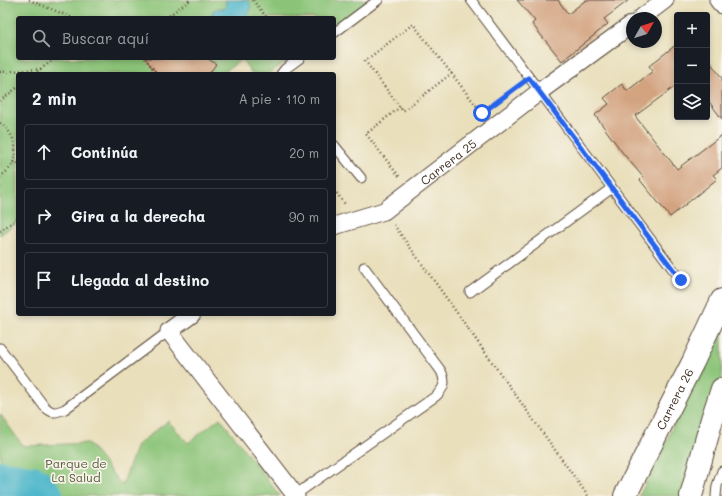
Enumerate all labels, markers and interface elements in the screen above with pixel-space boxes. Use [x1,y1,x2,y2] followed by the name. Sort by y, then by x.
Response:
[626,12,662,48] north arrow
[674,12,710,120] map controls
[674,12,710,48] button: +
[16,16,336,60] search box
[30,27,52,49] icon: search
[62,28,149,48] text: Buscar aquí
[674,48,710,84] button: −
[674,84,710,120] button: layers
[32,87,77,109] text: 2 min
[239,90,320,107] text: A pie · 110 m
[473,104,491,122] route start
[417,135,479,188] street label: Carrera 25
[33,141,55,163] icon: ahead
[71,142,138,162] text: Continúa
[289,144,319,161] text: 20 m
[33,205,55,227] icon: right
[71,206,205,226] text: Gira a la derecha
[289,208,319,225] text: 90 m
[33,269,55,291] icon: arrive
[71,270,209,290] text: Llegada al destino
[672,271,690,289] route end
[652,365,697,432] street label: Carrera 26
[45,455,107,485] park label: Parque de La Salud

